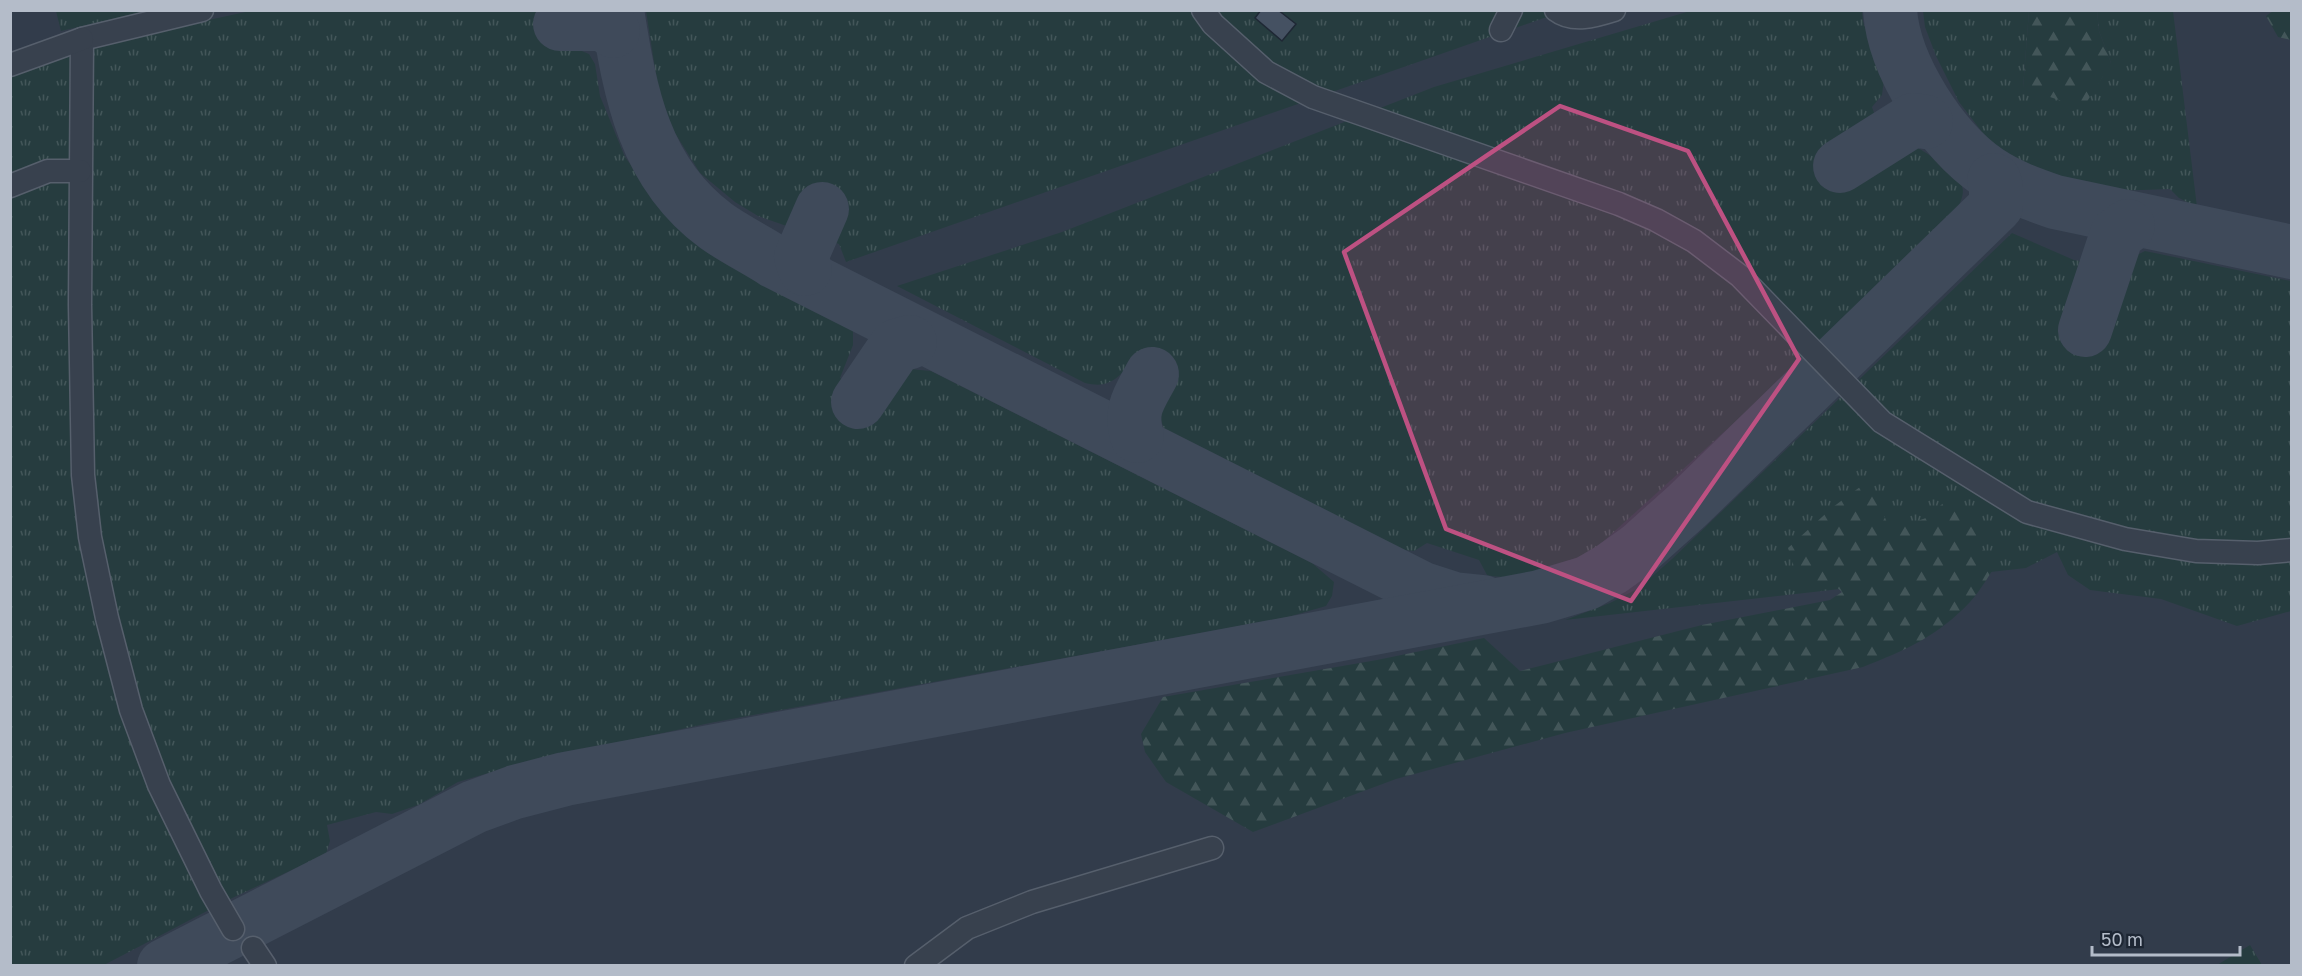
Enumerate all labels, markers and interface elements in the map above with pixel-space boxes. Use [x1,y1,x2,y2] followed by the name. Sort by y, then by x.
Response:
[2092,919,2240,957] scale bar
[2101,928,2143,950] text: 50 m

